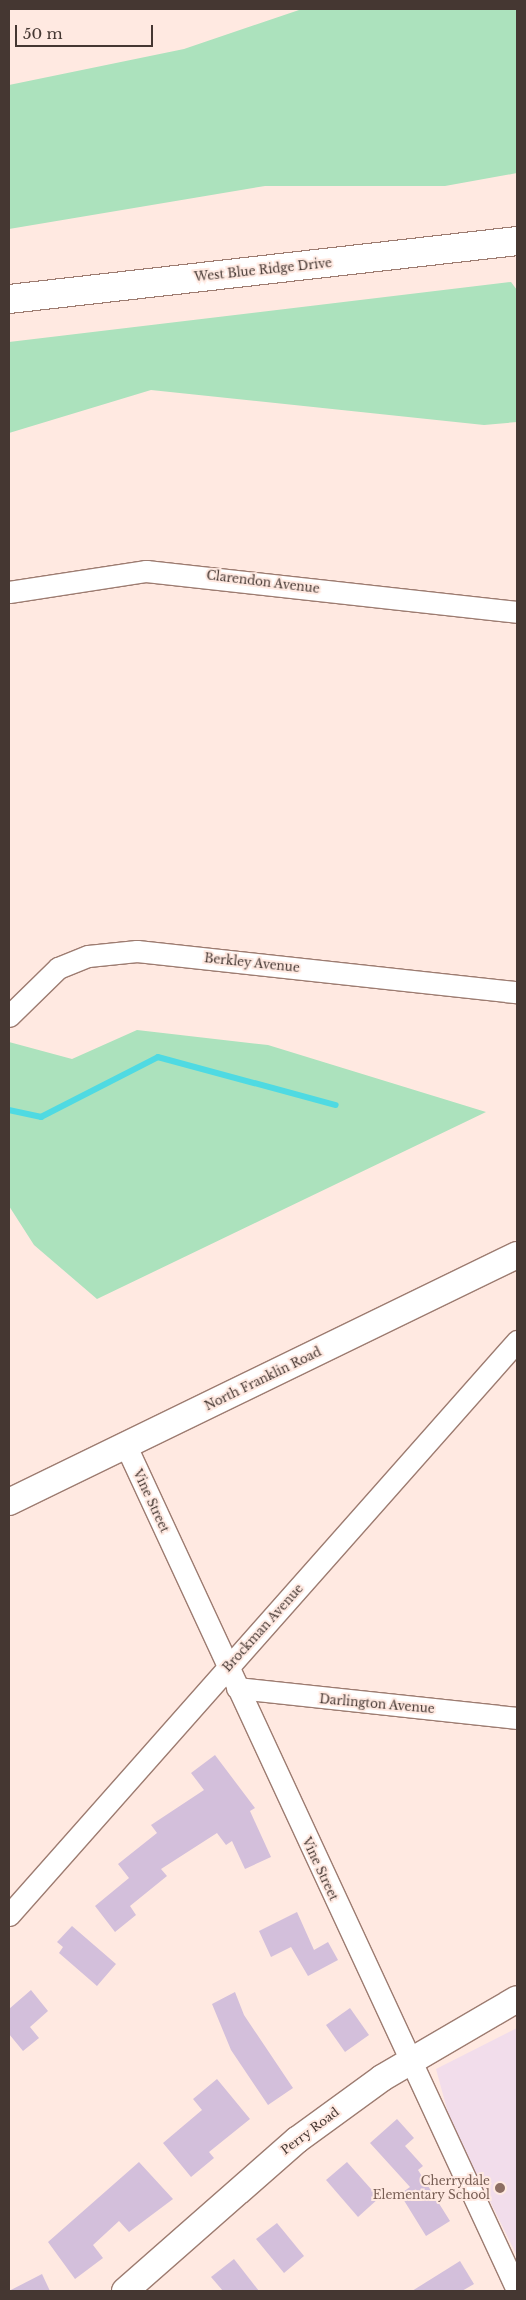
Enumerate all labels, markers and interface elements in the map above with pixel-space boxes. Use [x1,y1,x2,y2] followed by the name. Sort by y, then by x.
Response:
[18,15,155,47] scale bar
[23,24,63,43] text: 50 m
[193,256,333,284] street label: West Blue Ridge Drive
[205,568,321,596] street label: Clarendon Avenue
[203,951,301,975] street label: Berkley Avenue
[202,1345,324,1413] street label: North Franklin Road
[130,1467,172,1535] street label: Vine Street
[220,1581,306,1675] street label: Brockman Avenue
[319,1692,435,1716] street label: Darlington Avenue
[299,1835,341,1903] street label: Vine Street
[278,2104,342,2158] street label: Perry Road
[372,2174,490,2202] place label: Cherrydale Elementary School
[494,2182,506,2194] marker: Cherrydale Elementary School

